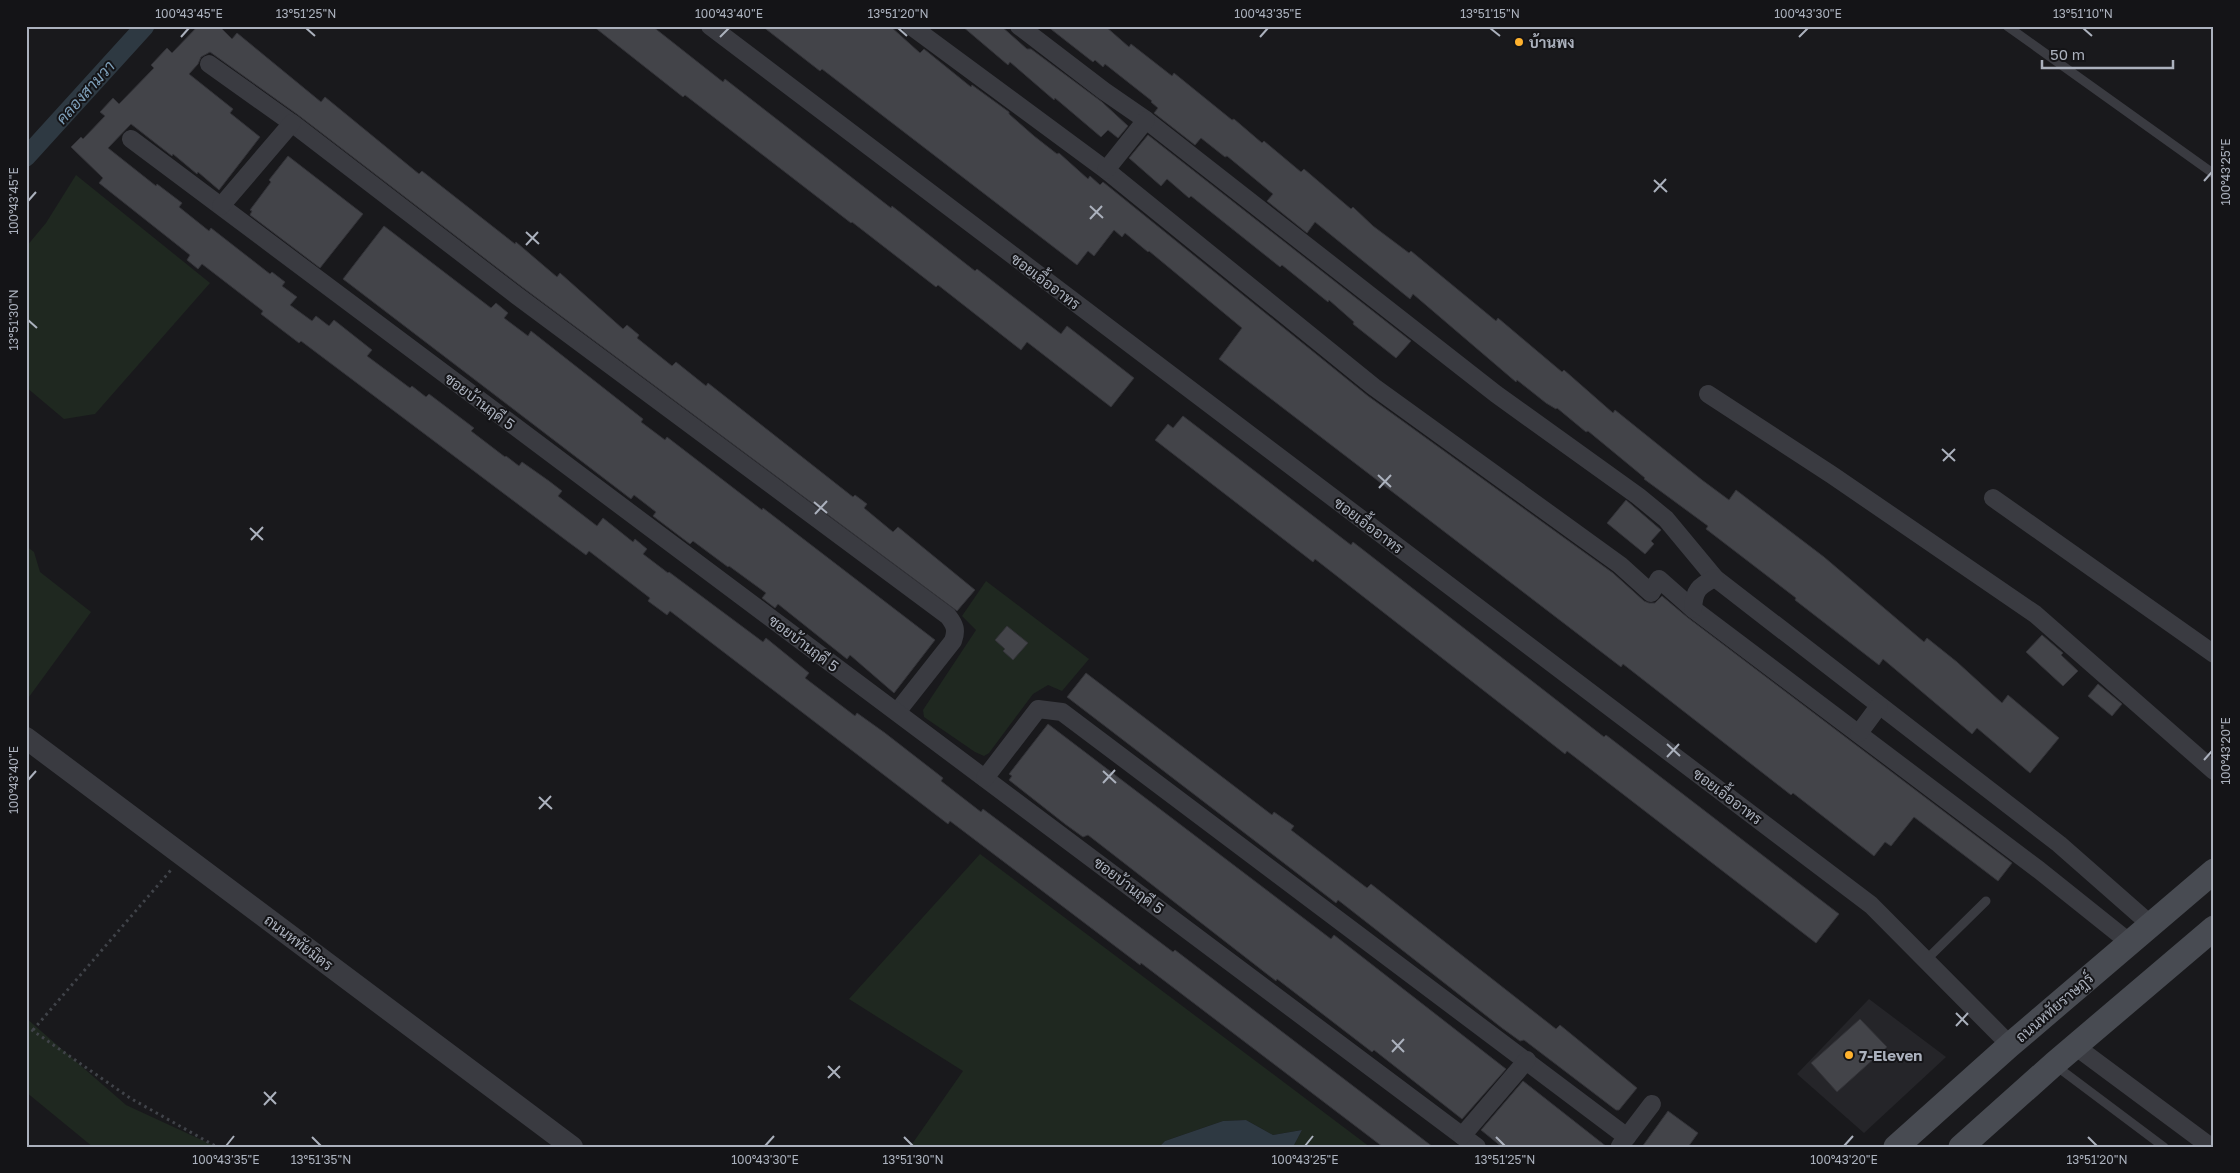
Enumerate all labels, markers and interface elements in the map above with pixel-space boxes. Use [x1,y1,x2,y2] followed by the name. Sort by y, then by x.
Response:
[155,6,223,21] text: 100°43'45"E
[276,6,336,21] text: 13°51'25"N
[695,6,763,21] text: 100°43'40"E
[867,6,929,21] text: 13°51'20"N
[1234,6,1302,21] text: 100°43'35"E
[1460,6,1520,21] text: 13°51'15"N
[1774,6,1842,21] text: 100°43'30"E
[2053,6,2113,21] text: 13°51'10"N
[1529,33,1574,51] place label: บ้านพง
[1513,36,1525,48] marker: บ้านพง
[2042,38,2174,70] scale bar
[2050,45,2085,63] text: 50 m
[51,56,119,128] water label: คลองสามวา
[2218,138,2233,206] text: 100°43'25"E
[6,167,21,235] text: 100°43'45"E
[1008,245,1087,313] street label: ซอยเอื้ออาทร
[6,289,21,351] text: 13°51'30"N
[441,369,519,434] street label: ซอยบ้านฤดี 5
[1331,489,1410,557] street label: ซอยเอื้ออาทร
[765,611,843,676] street label: ซอยบ้านฤดี 5
[2218,717,2233,785] text: 100°43'20"E
[6,746,21,814] text: 100°43'40"E
[1690,760,1769,828] street label: ซอยเอื้ออาทร
[1090,853,1168,918] street label: ซอยบ้านฤดี 5
[261,910,337,974] street label: ถนนหทัยมิตร
[2012,968,2098,1047] street label: ถนนหทัยราษฎร์
[1859,1046,1922,1064] place label: 7-Eleven
[1843,1049,1855,1061] marker: 7-Eleven
[192,1152,260,1167] text: 100°43'35"E
[291,1152,351,1167] text: 13°51'35"N
[731,1152,799,1167] text: 100°43'30"E
[882,1152,944,1167] text: 13°51'30"N
[1271,1152,1339,1167] text: 100°43'25"E
[1475,1152,1535,1167] text: 13°51'25"N
[1810,1152,1878,1167] text: 100°43'20"E
[2066,1152,2128,1167] text: 13°51'20"N

